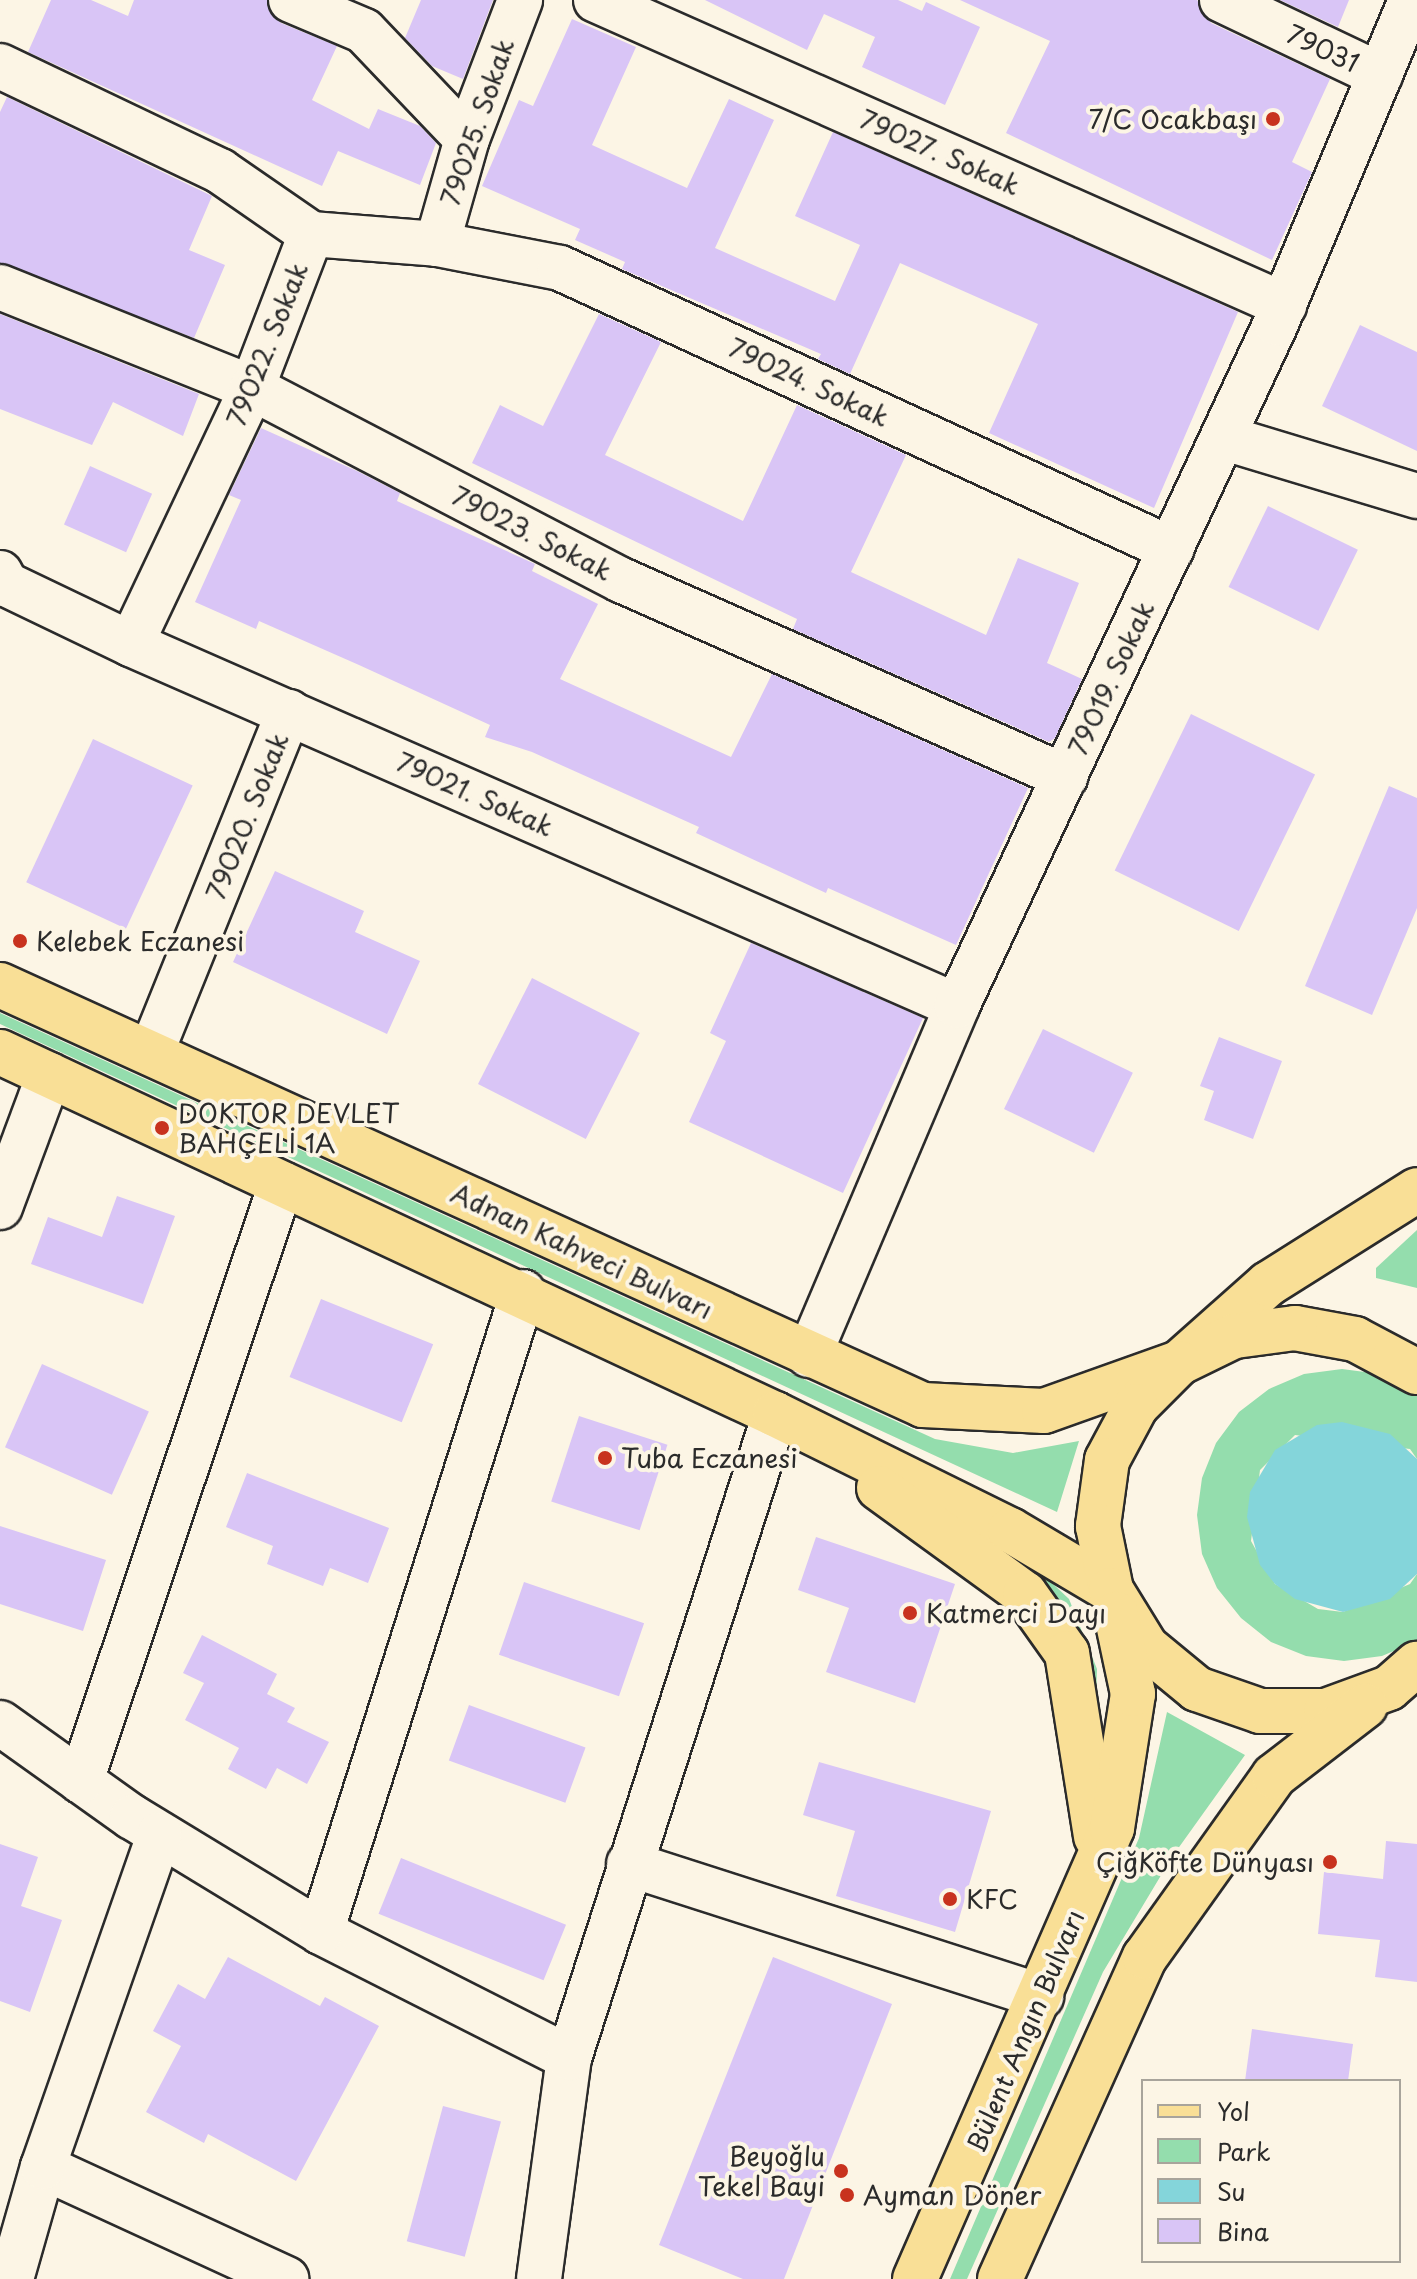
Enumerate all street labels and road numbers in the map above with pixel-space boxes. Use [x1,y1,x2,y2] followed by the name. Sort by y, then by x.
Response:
[1282,18,1364,78] street label: 79031
[434,33,520,211] street label: 79025. Sokak
[855,103,1025,201] street label: 79027. Sokak
[219,256,315,432] street label: 79022. Sokak
[722,330,896,434] street label: 79024. Sokak
[446,479,618,587] street label: 79023. Sokak
[1061,595,1161,761] street label: 79019. Sokak
[199,727,295,905] street label: 79020. Sokak
[390,745,560,843] street label: 79021. Sokak
[447,1177,717,1325] street label: Adnan Kahveci Bulvarı
[959,1904,1091,2158] street label: Bülent Angın Bulvarı

